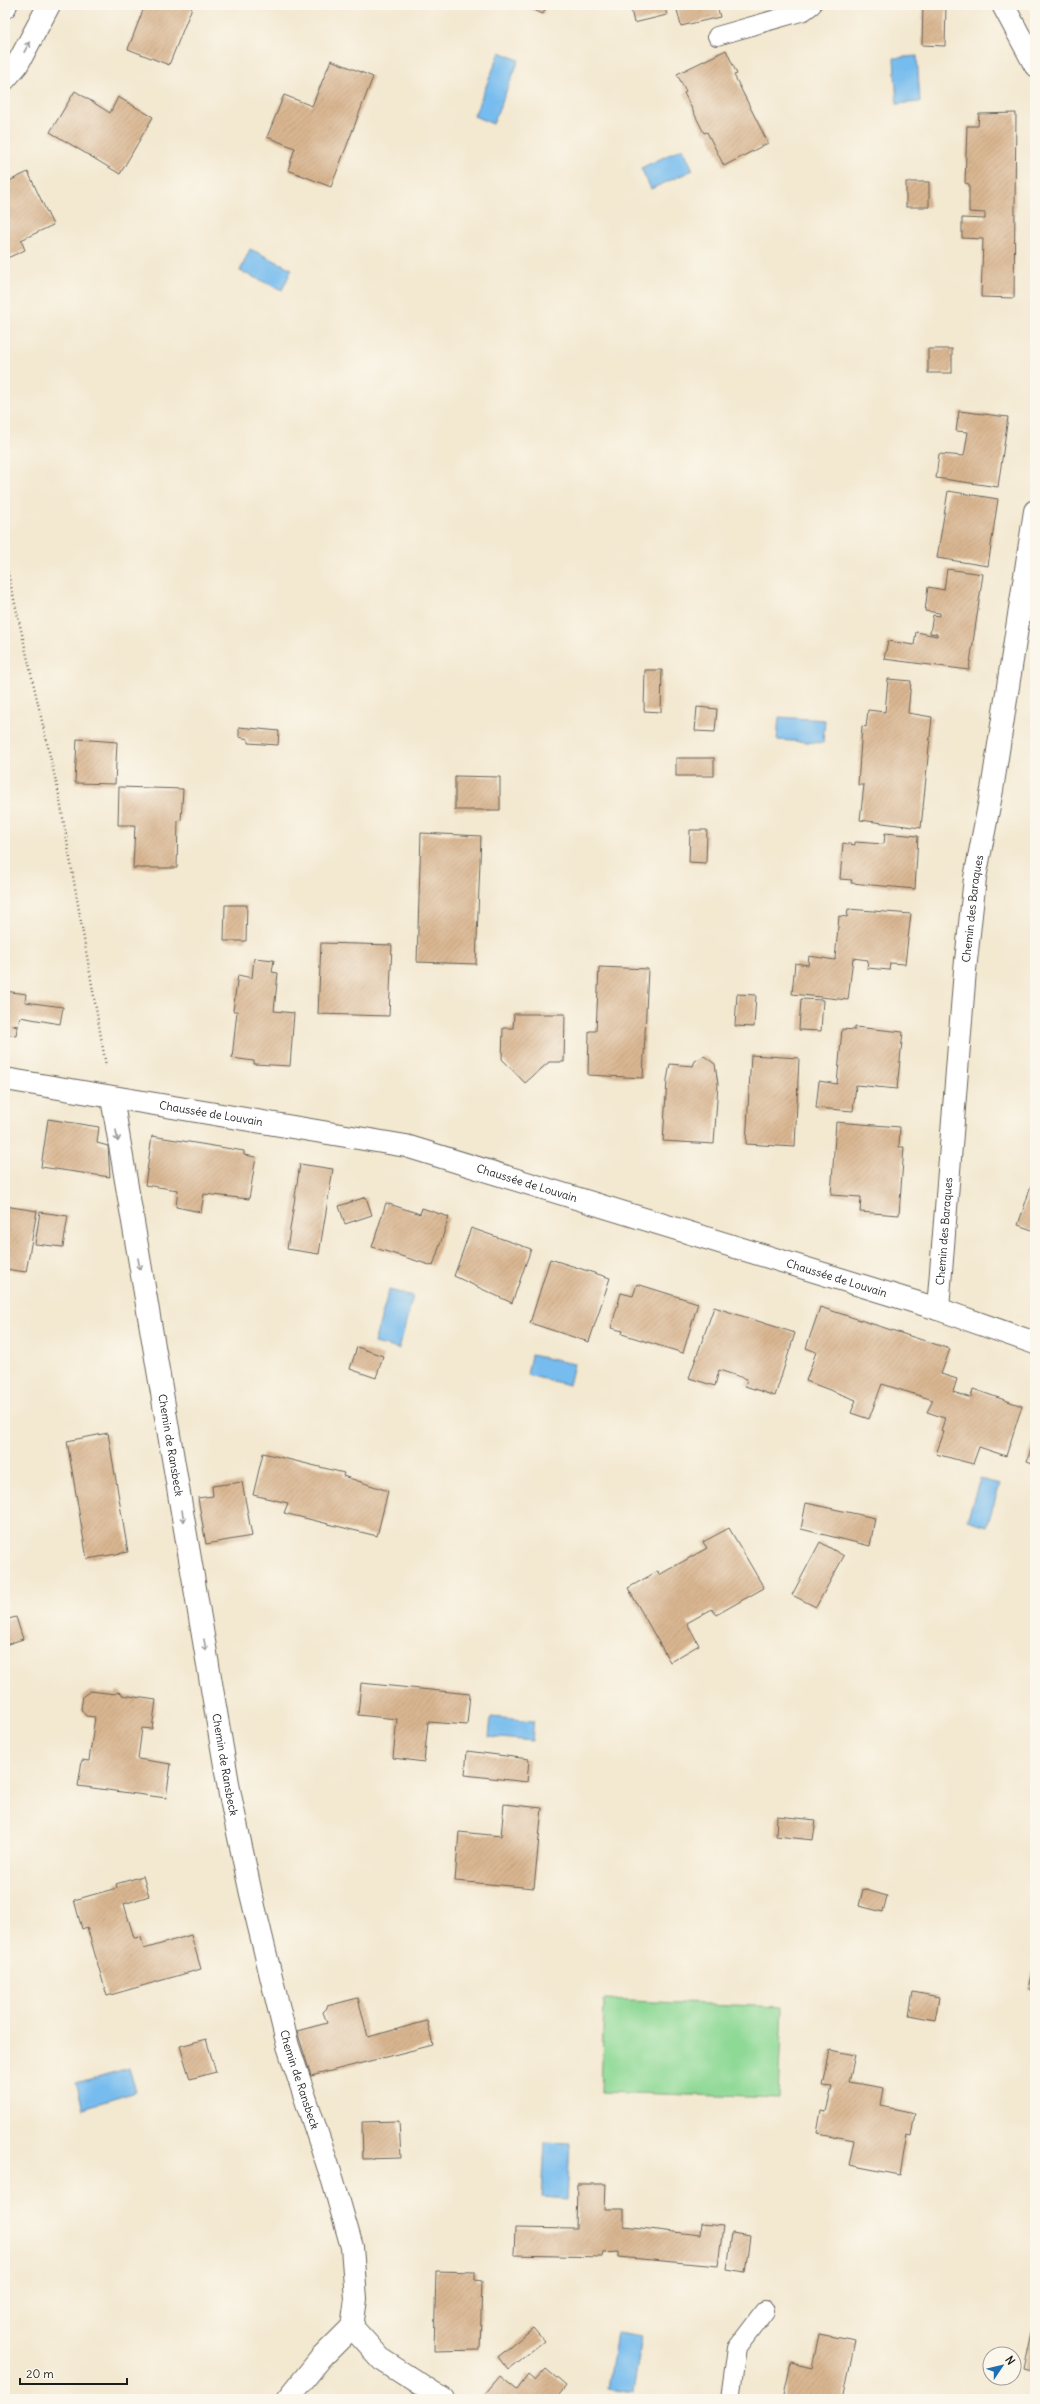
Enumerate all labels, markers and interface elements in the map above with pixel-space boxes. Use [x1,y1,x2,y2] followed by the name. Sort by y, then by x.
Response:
[23,41,31,53] one-way arrow
[959,854,986,963] street label: Chemin des Baraques
[158,1098,264,1129] street label: Chaussée de Louvain
[113,1129,121,1142] one-way arrow
[475,1161,579,1205] street label: Chaussée de Louvain
[933,1177,955,1286] street label: Chemin des Baraques
[785,1256,889,1300] street label: Chaussée de Louvain
[136,1257,144,1270] one-way arrow
[155,1393,186,1498] street label: Chemin de Ransbeck
[179,1510,187,1523] one-way arrow
[202,1638,210,1651] one-way arrow
[209,1712,241,1817] street label: Chemin de Ransbeck
[277,2028,322,2131] street label: Chemin de Ransbeck
[982,2346,1022,2386] north arrow
[1002,2353,1018,2367] text: N
[20,2360,127,2386] scale bar
[26,2366,54,2381] text: 20 m

